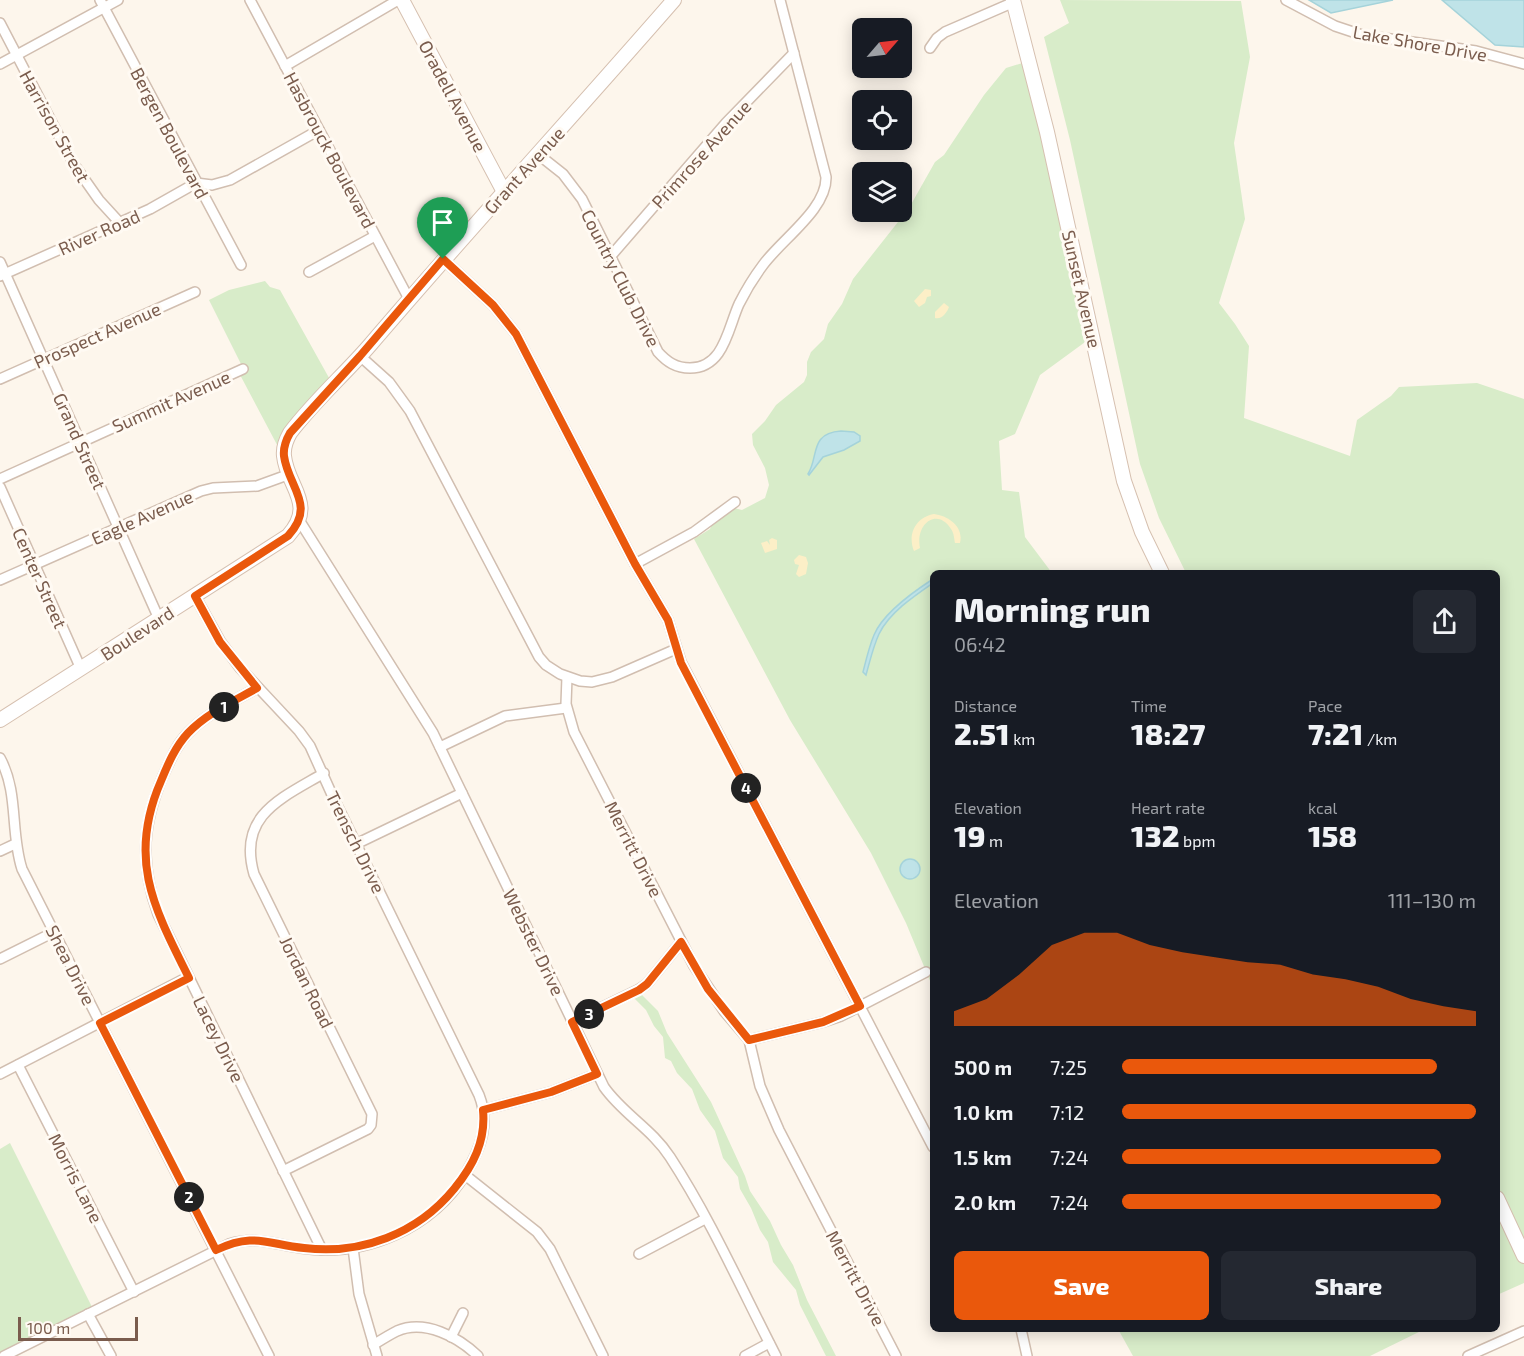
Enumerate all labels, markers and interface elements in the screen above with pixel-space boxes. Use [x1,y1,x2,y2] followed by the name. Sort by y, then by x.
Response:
[852,18,912,78] north arrow
[852,18,912,222] map controls
[1351,20,1489,66] street label: Lake Shore Drive
[414,36,492,156] street label: Oradell Avenue
[126,64,214,202] street label: Bergen Boulevard
[15,66,95,186] street label: Harrison Street
[279,68,381,232] street label: Hasbrouck Boulevard
[852,90,912,150] button: locate
[647,95,755,213] street label: Primrose Avenue
[479,122,569,218] street label: Grant Avenue
[852,162,912,222] button: layers
[417,197,468,259] pin
[55,204,143,260] street label: River Road
[426,206,459,239] icon: arrive
[577,206,665,350] street label: Country Club Drive
[1058,228,1106,350] street label: Sunset Avenue
[30,297,164,373] street label: Prospect Avenue
[108,365,234,437] street label: Summit Avenue
[49,389,111,493] street label: Grand Street
[88,485,196,549] street label: Eagle Avenue
[8,524,72,632] street label: Center Street
[954,589,1151,629] text: Morning run
[1413,590,1476,653] button: share
[96,601,178,665] street label: Boulevard
[954,632,1006,656] text: 06:42
[209,692,239,722] pin: 1
[954,696,1017,715] text: Distance
[1131,696,1167,715] text: Time
[1308,696,1342,715] text: Pace
[221,697,227,716] text: 1
[954,715,1010,751] text: 2.51
[1131,715,1205,751] text: 18:27
[1308,715,1363,751] text: 7:21
[1010,729,1035,748] text: km
[1363,729,1397,748] text: /km
[731,773,761,803] pin: 4
[741,778,751,797] text: 4
[322,787,390,897] street label: Trensch Drive
[600,797,668,901] street label: Merritt Drive
[954,798,1022,817] text: Elevation
[1131,798,1205,817] text: Heart rate
[1308,798,1337,817] text: kcal
[954,817,986,853] text: 19
[1131,817,1179,853] text: 132
[1308,817,1357,853] text: 158
[986,831,1003,850] text: m
[1179,831,1215,850] text: bpm
[499,885,569,999] street label: Webster Drive
[954,888,1039,912] text: Elevation
[1388,888,1476,912] text: 111–130 m
[41,921,101,1009] street label: Shea Drive
[275,932,339,1032] street label: Jordan Road
[189,992,249,1086] street label: Lacey Drive
[574,999,604,1029] pin: 3
[584,1004,594,1023] text: 3
[954,1055,1012,1079] text: 500 m
[1050,1055,1087,1079] text: 7:25
[954,1100,1013,1124] text: 1.0 km
[1050,1100,1084,1124] text: 7:12
[44,1130,108,1226] street label: Morris Lane
[954,1145,1012,1169] text: 1.5 km
[1050,1145,1089,1169] text: 7:24
[174,1182,204,1212] pin: 2
[184,1187,194,1206] text: 2
[954,1190,1016,1214] text: 2.0 km
[1050,1190,1089,1214] text: 7:24
[822,1227,890,1329] street label: Merritt Drive
[954,1251,1209,1320] button: Save
[1221,1251,1476,1320] button: Share
[18,1314,138,1342] scale bar
[27,1318,70,1337] text: 100 m

